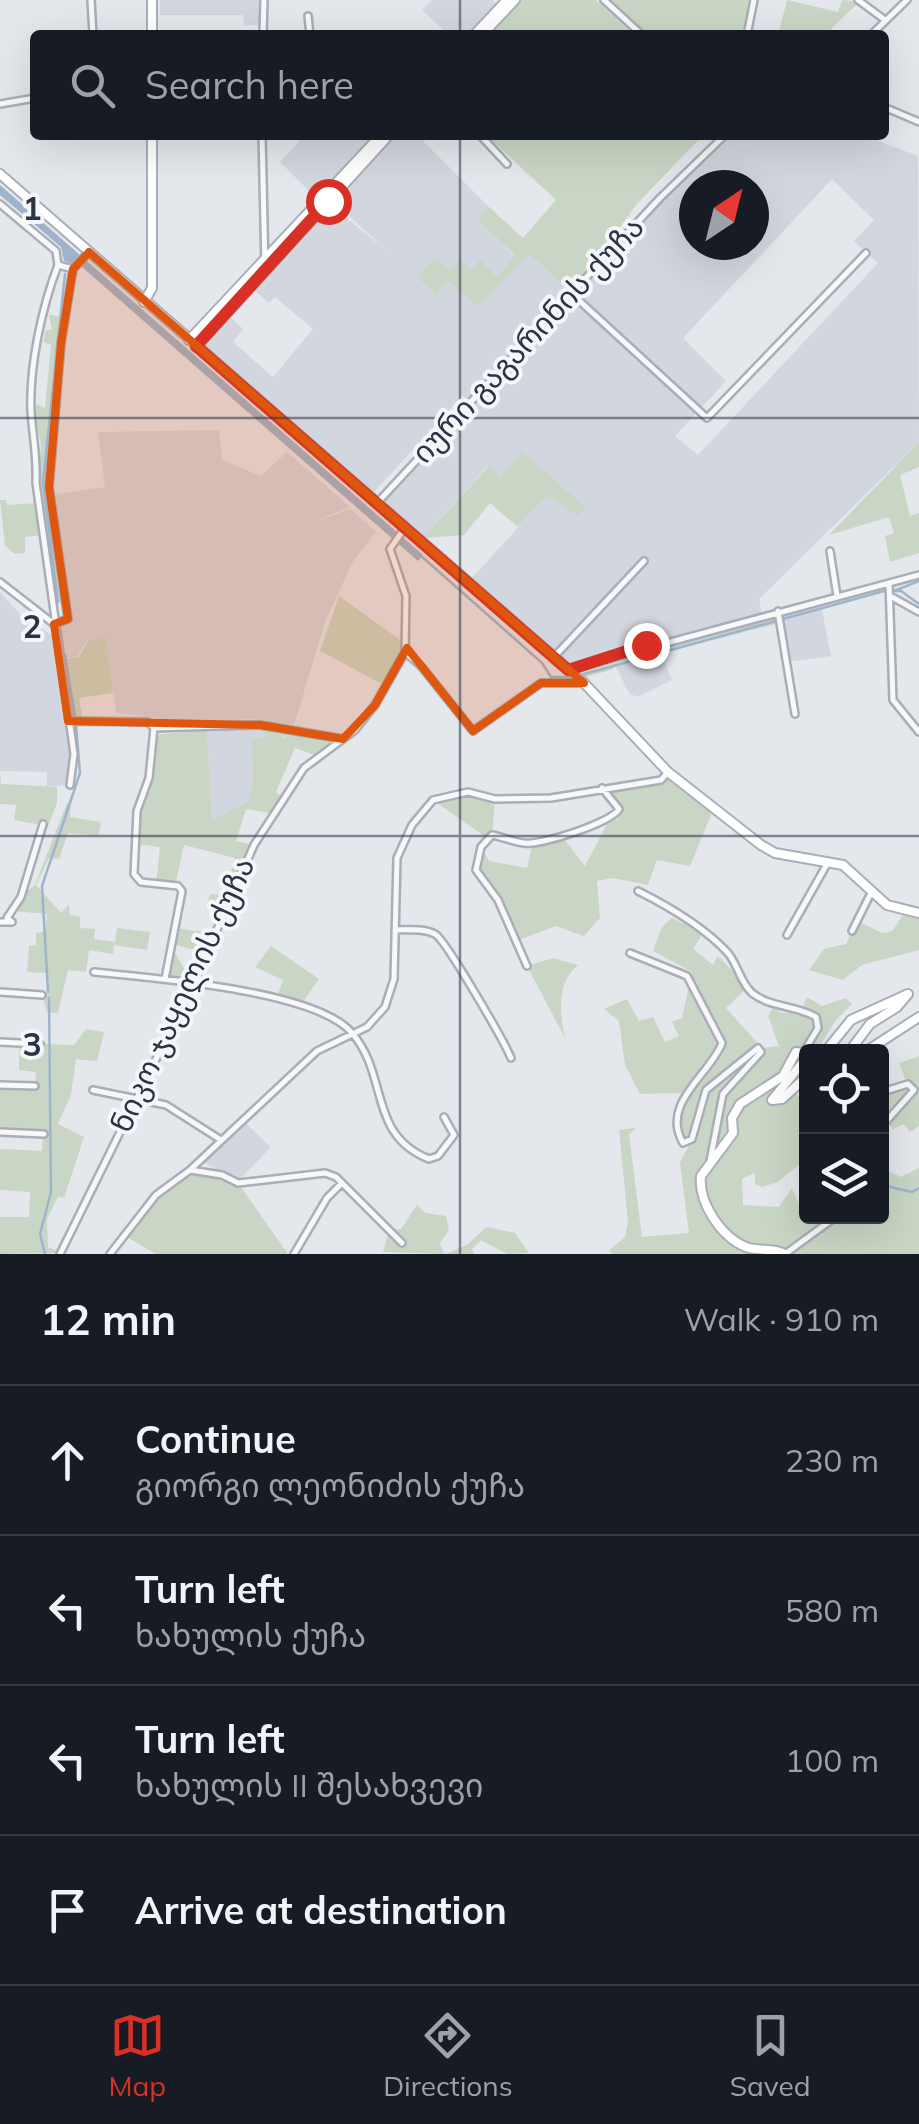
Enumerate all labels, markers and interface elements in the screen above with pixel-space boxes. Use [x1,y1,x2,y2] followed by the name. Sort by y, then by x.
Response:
[30,30,889,140] search box
[65,58,120,113] icon: search
[145,61,354,109] text: Search here
[679,170,769,260] north arrow
[306,179,352,225] route start
[22,188,42,228] text: 1
[403,208,652,471] street label: იური გაგარინის ქუჩა
[22,606,42,646] text: 2
[624,623,670,669] route end
[102,851,263,1138] street label: ნიკო ჯაყელის ქუჩა
[22,1024,42,1064] text: 3
[799,1044,889,1224] map controls
[799,1044,889,1134] button: locate
[799,1134,889,1224] button: layers
[40,1293,176,1346] text: 12 min
[684,1299,879,1339] text: Walk · 910 m
[135,1415,296,1463] text: Continue
[40,1433,95,1488] icon: ahead
[785,1440,879,1480] text: 230 m
[135,1465,525,1505] text: გიორგი ლეონიძის ქუჩა
[135,1565,285,1613] text: Turn left
[40,1583,95,1638] icon: left
[785,1590,879,1630] text: 580 m
[135,1615,366,1655] text: ხახულის ქუჩა
[135,1715,285,1763] text: Turn left
[40,1733,95,1788] icon: left
[785,1740,879,1780] text: 100 m
[135,1765,483,1805] text: ხახულის II შესახვევი
[40,1883,95,1938] icon: arrive
[135,1886,507,1934] text: Arrive at destination
[109,2008,166,2103] tab: Map
[383,2008,513,2103] tab: Directions
[730,2008,810,2103] tab: Saved

